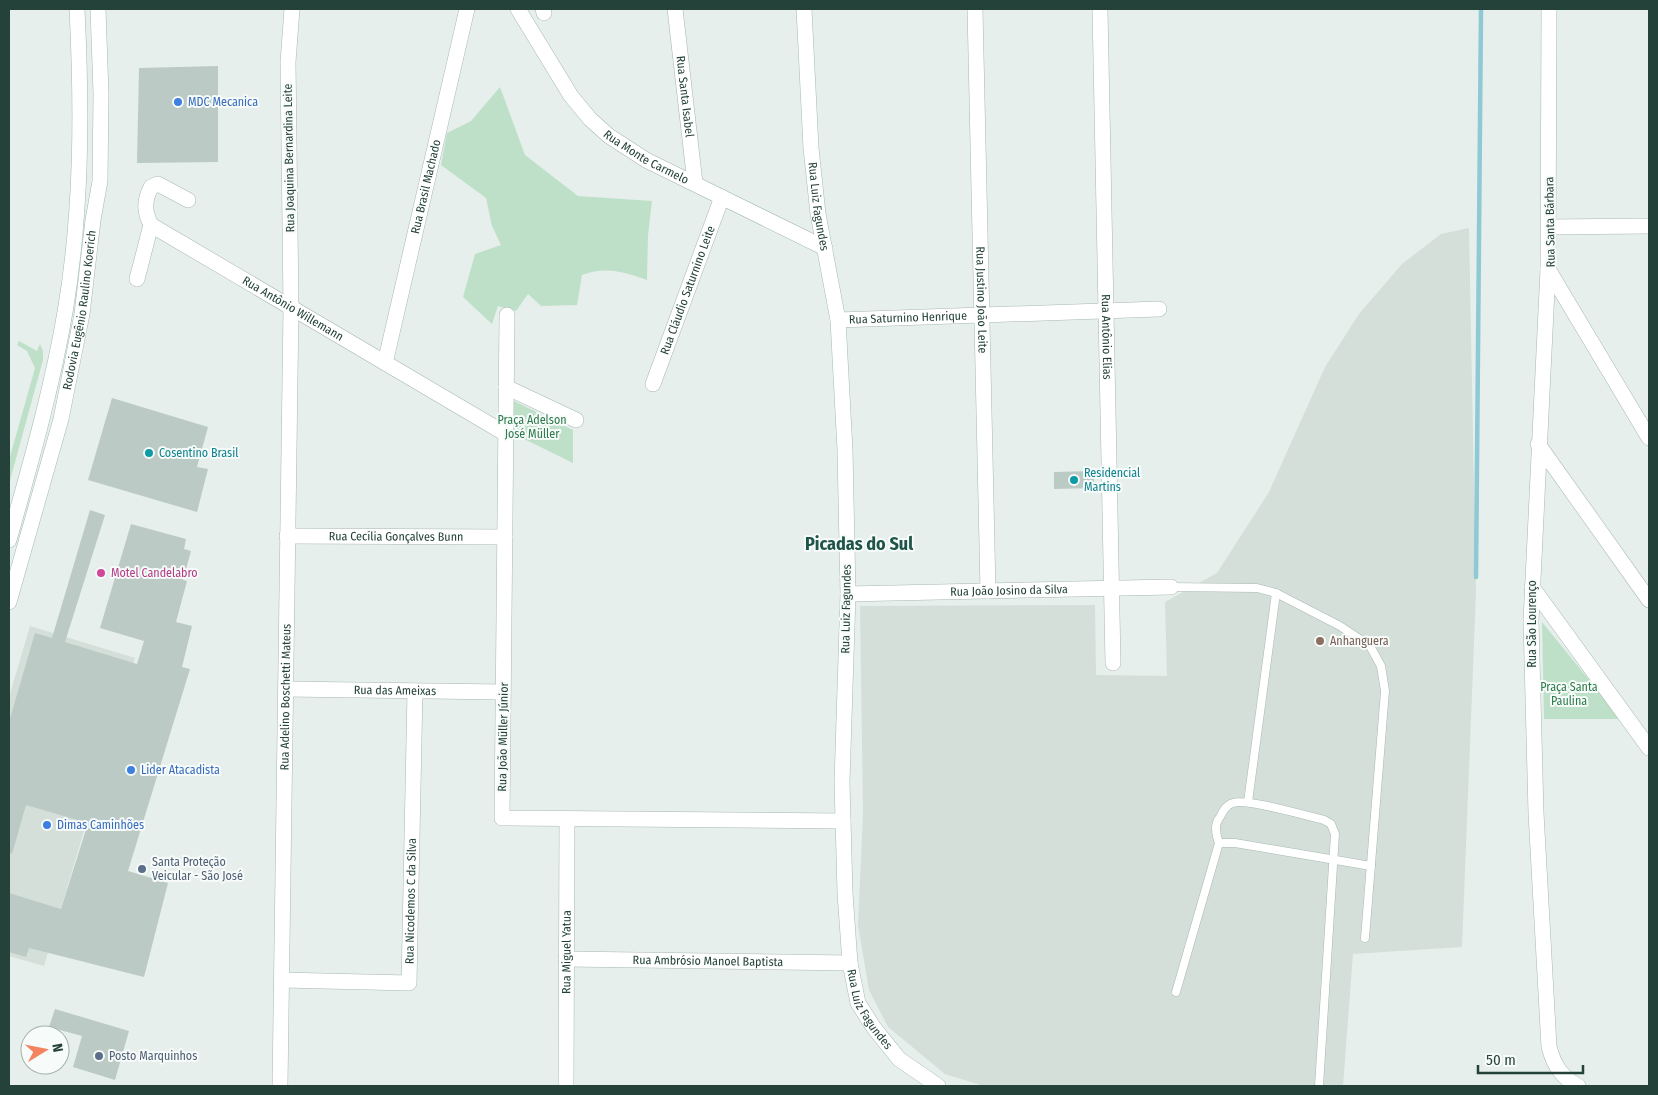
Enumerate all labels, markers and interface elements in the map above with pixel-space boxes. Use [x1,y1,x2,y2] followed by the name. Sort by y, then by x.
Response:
[673,55,697,138] street label: Rua Santa Isabel
[281,84,297,232] street label: Rua Joaquina Bernardina Leite
[188,95,258,109] place label: MDC Mecanica
[172,96,184,108] marker: MDC Mecanica
[600,127,691,187] street label: Rua Monte Carmelo
[408,138,444,235] street label: Rua Brasil Machado
[806,161,832,252] street label: Rua Luiz Fagundes
[1542,176,1558,267] street label: Rua Santa Bárbara
[657,224,718,357] street label: Rua Cláudio Saturnino Leite
[60,229,99,391] street label: Rodovia Eugênio Raulino Koerich
[973,246,990,354] street label: Rua Justino João Leite
[240,273,346,344] street label: Rua Antônio Willemann
[1099,294,1114,380] street label: Rua Antônio Elias
[849,309,967,327] street label: Rua Saturnino Henrique
[497,413,567,441] park label: Praça Adelson José Müller
[159,446,238,460] place label: Cosentino Brasil
[143,447,155,459] marker: Cosentino Brasil
[1084,466,1140,494] place label: Residencial Martins
[1068,474,1080,486] marker: Residencial Martins
[329,529,463,544] street label: Rua Cecília Gonçalves Bunn
[805,533,913,555] district label: Picadas do Sul
[838,564,854,654] street label: Rua Luiz Fagundes
[111,566,198,580] place label: Motel Candelabro
[95,567,107,579] marker: Motel Candelabro
[1525,580,1539,668] street label: Rua São Lourenço
[950,582,1068,599] street label: Rua João Josino da Silva
[277,624,294,770] street label: Rua Adelino Boschetti Mateus
[1330,634,1389,648] place label: Anhanguera
[1314,635,1326,647] marker: Anhanguera
[1540,680,1598,708] park label: Praça Santa Paulina
[495,681,511,792] street label: Rua João Müller Júnior
[354,683,436,698] street label: Rua das Ameixas
[141,763,220,777] place label: Lider Atacadista
[125,764,137,776] marker: Lider Atacadista
[57,818,144,832] place label: Dimas Caminhões
[41,819,53,831] marker: Dimas Caminhões
[402,838,419,964] street label: Rua Nicodemos C da Silva
[152,855,243,883] place label: Santa Proteção Veicular - São José
[136,863,148,875] marker: Santa Proteção Veicular - São José
[559,910,574,994] street label: Rua Miguel Yatua
[633,953,784,969] street label: Rua Ambrósio Manoel Baptista
[844,968,895,1052] street label: Rua Luiz Fagundes
[20,1025,70,1075] north arrow
[48,1042,66,1053] text: N
[1478,1042,1583,1074] scale bar
[109,1049,197,1063] place label: Posto Marquinhos
[93,1050,105,1062] marker: Posto Marquinhos
[1486,1051,1516,1069] text: 50 m

